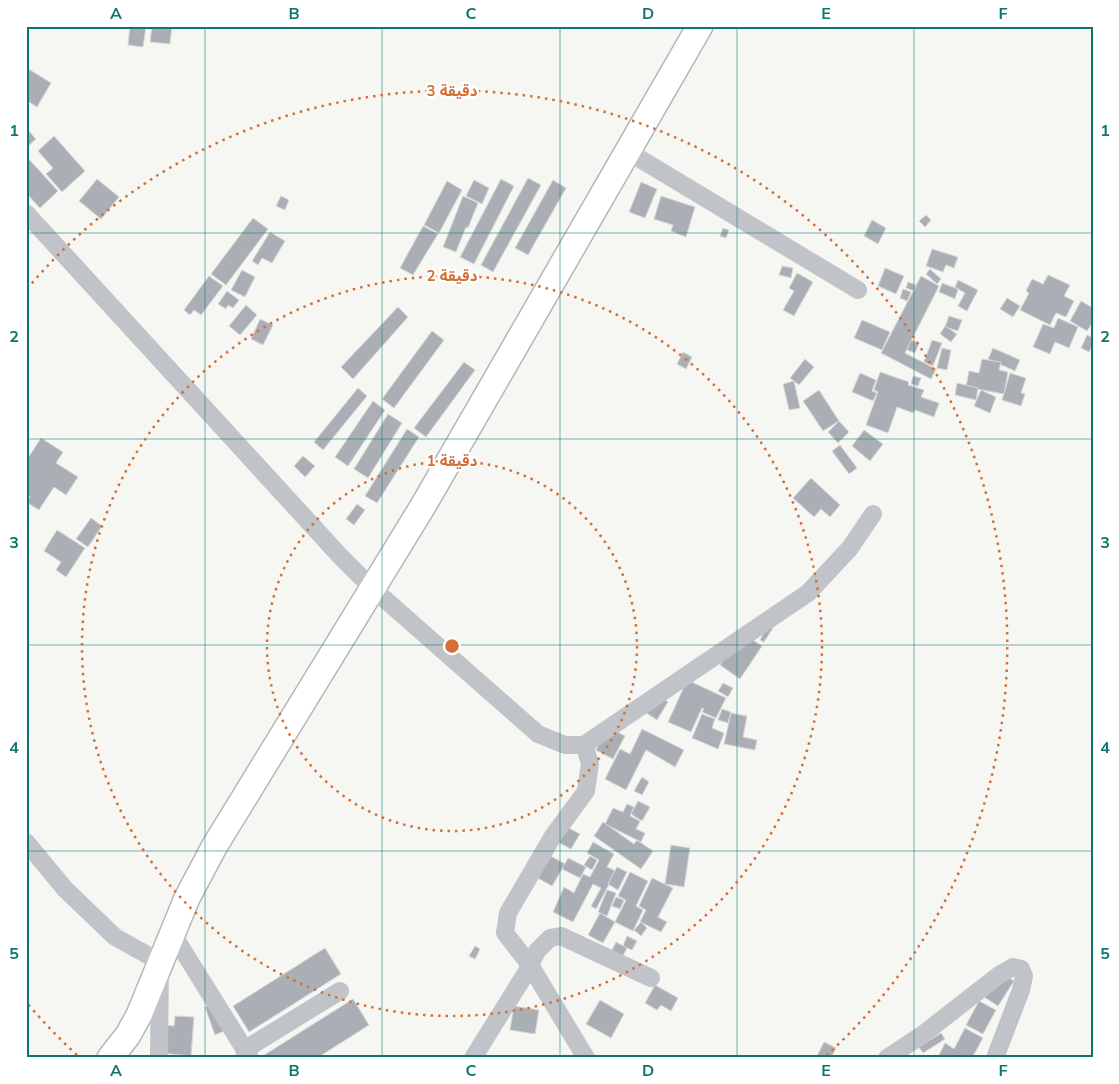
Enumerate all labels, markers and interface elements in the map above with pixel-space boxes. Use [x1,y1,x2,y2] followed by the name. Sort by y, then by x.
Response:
[110,3,122,23] text: A
[288,3,300,23] text: B
[466,3,477,23] text: C
[642,3,654,23] text: D
[821,3,831,23] text: E
[998,3,1008,23] text: F
[427,81,478,100] text: 3 دقيقة
[9,120,19,140] text: 1
[1100,120,1110,140] text: 1
[427,266,478,285] text: 2 دقيقة
[9,326,19,346] text: 2
[1100,326,1110,346] text: 2
[427,451,478,470] text: 1 دقيقة
[9,532,19,552] text: 3
[1100,532,1110,552] text: 3
[443,637,461,655] centre of rings
[9,737,19,757] text: 4
[1100,737,1110,757] text: 4
[9,943,19,963] text: 5
[1100,943,1110,963] text: 5
[110,1060,122,1080] text: A
[288,1060,300,1080] text: B
[466,1060,477,1080] text: C
[642,1060,654,1080] text: D
[821,1060,831,1080] text: E
[998,1060,1008,1080] text: F

